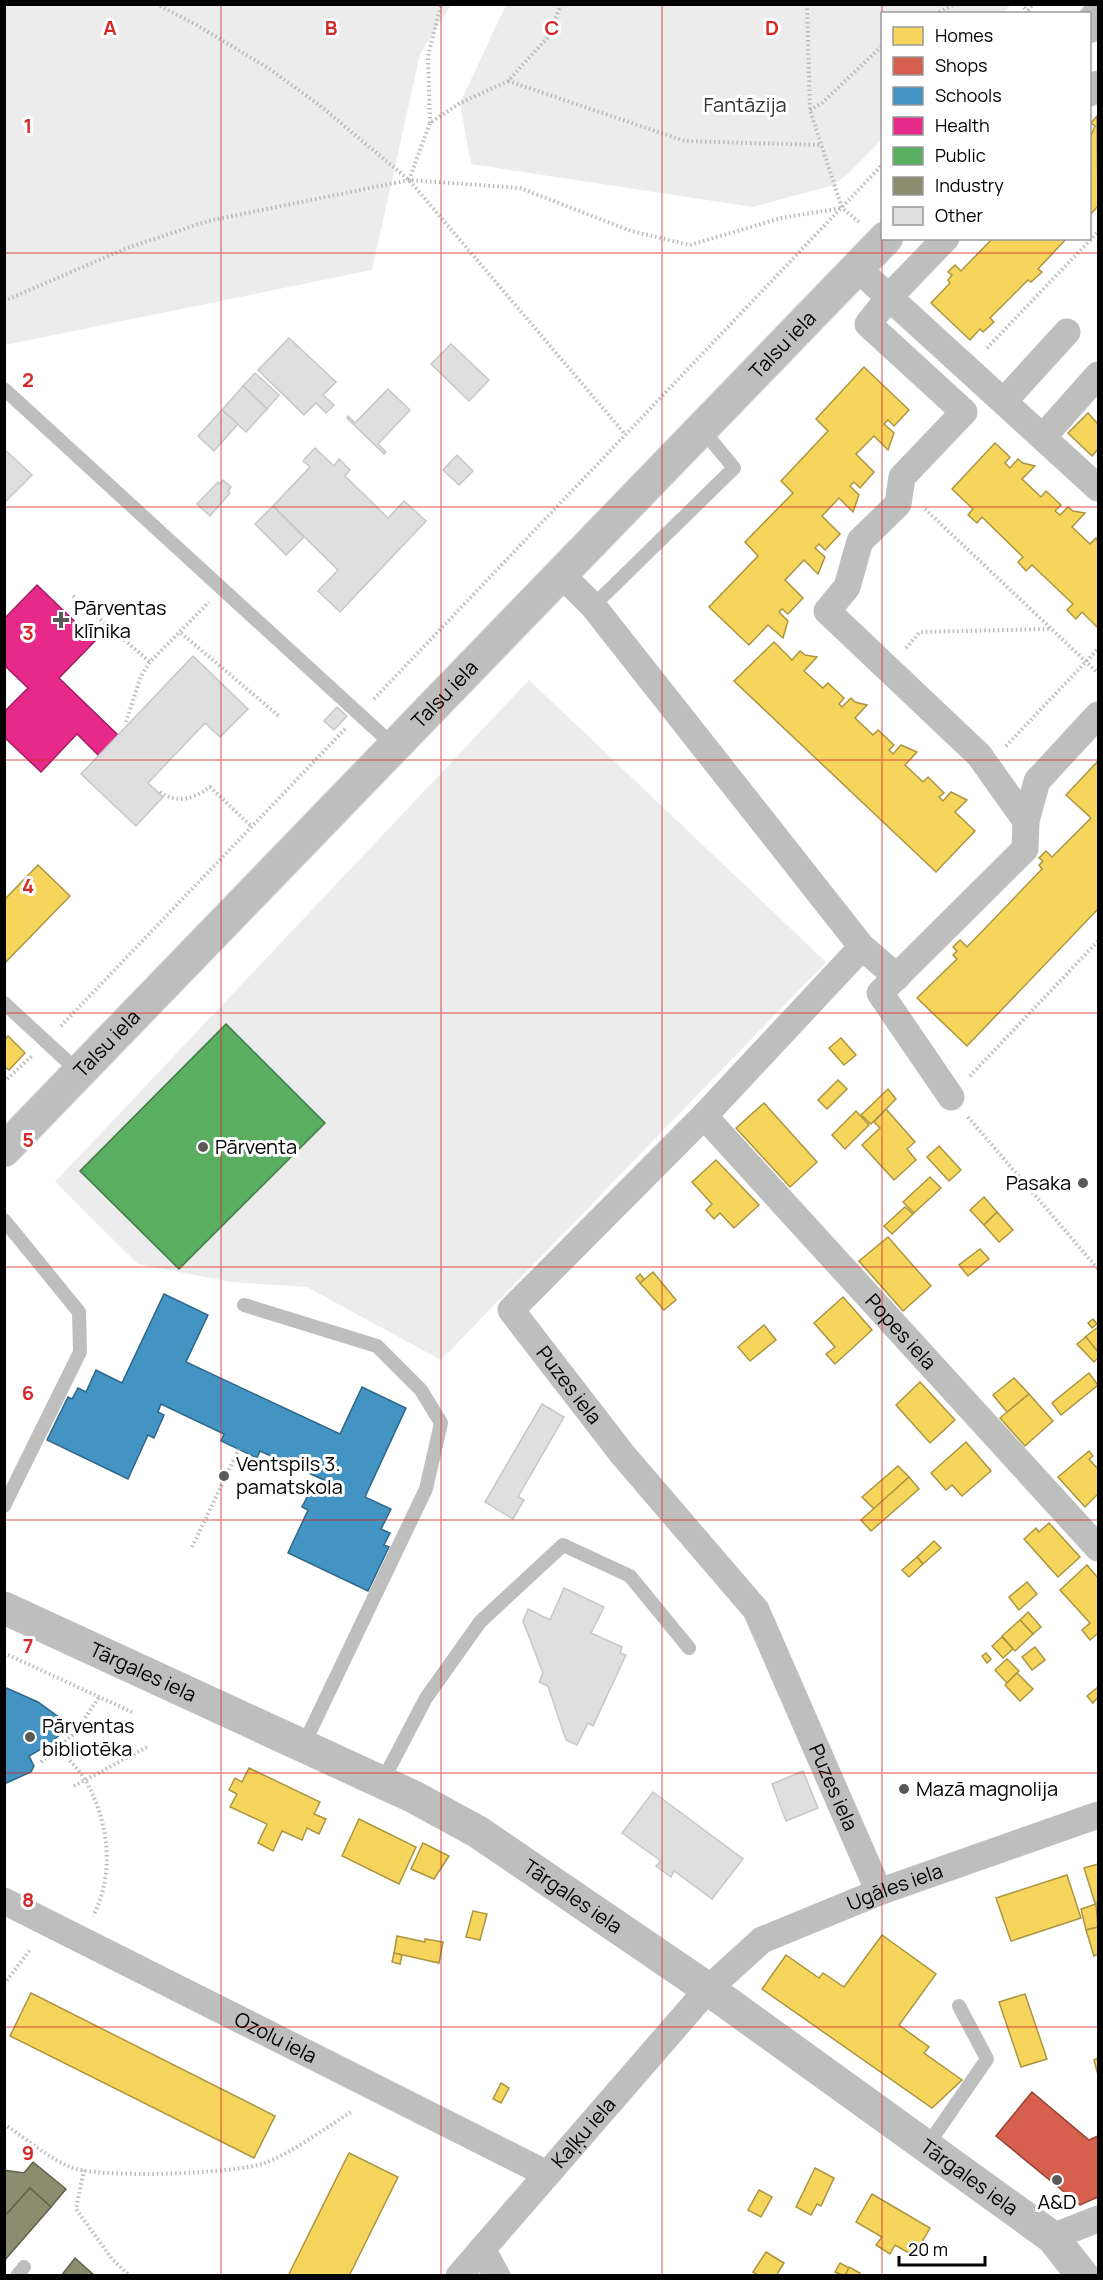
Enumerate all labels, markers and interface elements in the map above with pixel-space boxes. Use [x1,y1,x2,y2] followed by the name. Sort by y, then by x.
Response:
[881,12,1091,240] legend
[103,14,117,41] text: A
[325,14,338,41] text: B
[545,14,559,41] text: C
[765,14,779,41] text: D
[935,23,993,47] text: Homes
[935,53,987,77] text: Shops
[935,83,1002,107] text: Schools
[703,91,787,118] park label: Fantāzija
[24,112,32,139] text: 1
[935,113,990,137] text: Health
[935,143,986,167] text: Public
[935,173,1004,197] text: Industry
[935,203,983,227] text: Other
[743,305,821,384] street label: Talsu iela
[22,366,34,393] text: 2
[74,594,167,644] place label: Pārventas klīnika
[52,611,70,629] marker: Pārventas klīnika
[22,619,34,646] text: 3
[405,654,484,734] street label: Talsu iela
[22,872,34,899] text: 4
[67,1003,146,1083] street label: Talsu iela
[22,1126,34,1153] text: 5
[215,1133,297,1160] place label: Pārventa
[196,1140,210,1154] marker: Pārventa
[1006,1169,1071,1196] place label: Pasaka
[1076,1176,1090,1190] marker: Pasaka
[859,1288,943,1375] street label: Popes iela
[531,1340,608,1430] street label: Puzes iela
[22,1379,34,1406] text: 6
[236,1450,343,1500] place label: Ventspils 3. pamatskola
[217,1469,231,1483] marker: Ventspils 3. pamatskola
[23,1632,33,1659] text: 7
[86,1635,201,1708] street label: Tārgales iela
[42,1712,135,1762] place label: Pārventas bibliotēka
[23,1730,37,1744] marker: Pārventas bibliotēka
[803,1740,865,1835] street label: Puzes iela
[916,1775,1058,1802] place label: Mazā magnolija
[897,1782,911,1796] marker: Mazā magnolija
[518,1853,628,1940] street label: Tārgales iela
[843,1857,946,1917] street label: Ugāles iela
[22,1886,34,1913] text: 8
[230,2005,322,2069] street label: Ozolu iela
[545,2091,621,2173] street label: Kaļķu iela
[915,2133,1024,2221] street label: Tārgales iela
[22,2139,34,2166] text: 9
[1050,2173,1064,2187] marker: A&D
[1037,2188,1077,2215] place label: A&D
[899,2229,984,2267] scale bar
[908,2237,948,2261] text: 20 m

